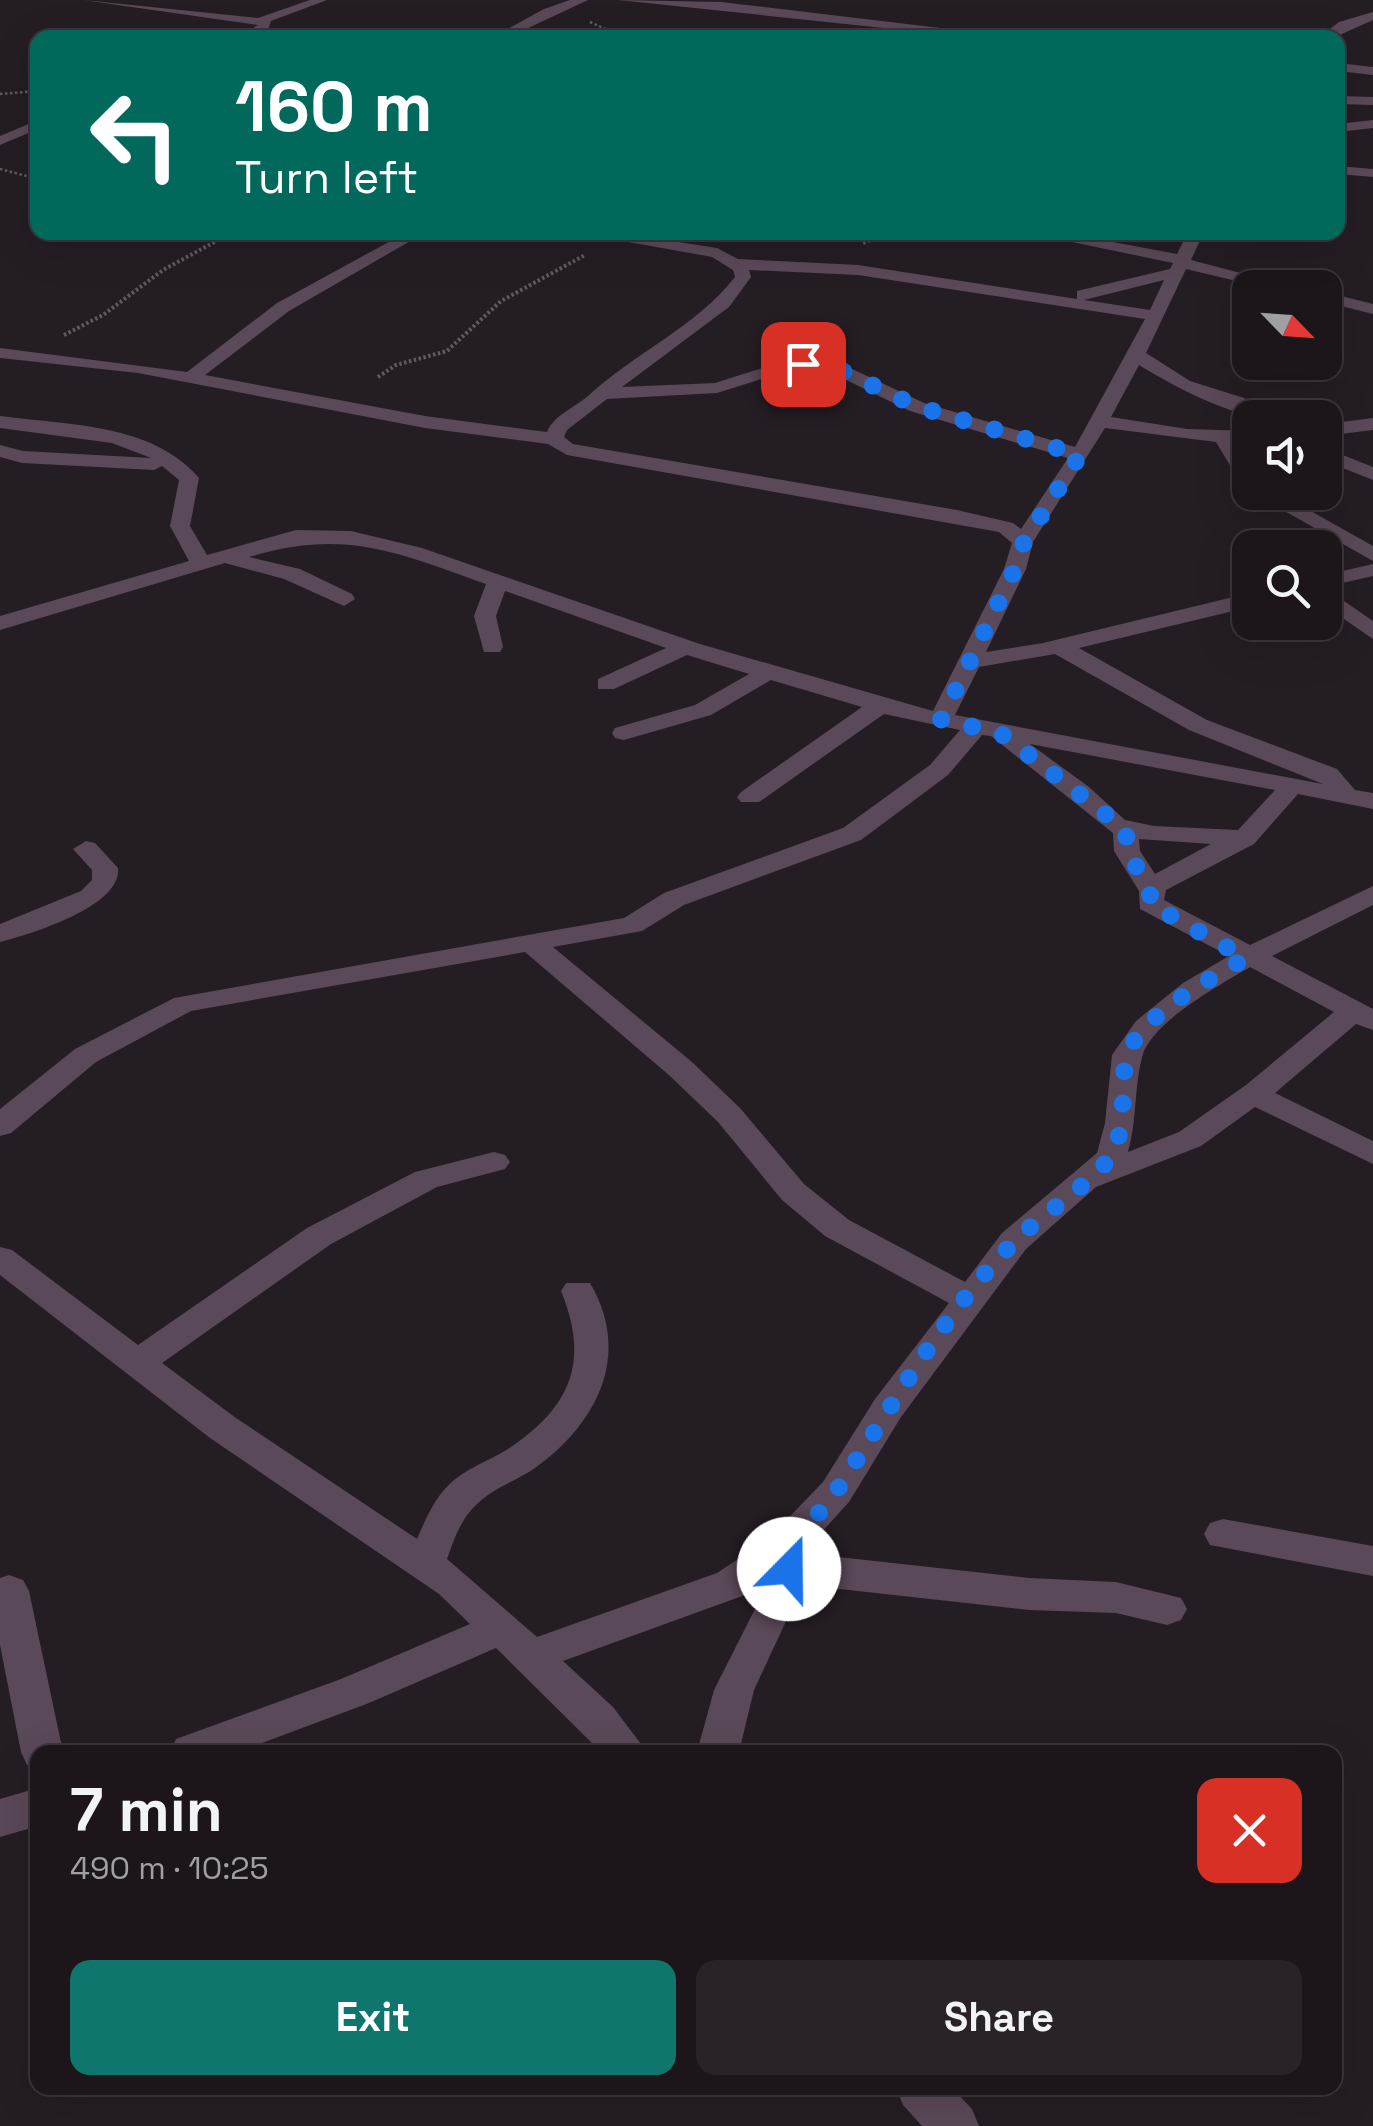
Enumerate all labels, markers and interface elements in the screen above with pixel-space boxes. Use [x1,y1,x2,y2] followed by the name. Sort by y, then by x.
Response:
[235,62,433,151] text: 160 m
[70,70,200,200] icon: left
[235,149,418,206] text: Turn left
[1232,270,1342,380] north arrow
[1232,270,1342,640] map controls
[761,322,846,407] pin
[776,337,831,392] icon: arrive
[1232,400,1342,510] button: sound
[1232,530,1342,640] button: search
[737,1517,841,1621] position arrow
[70,1772,223,1849] text: 7 min
[1197,1778,1302,1883] button: close
[70,1848,269,1888] text: 490 m · 10:25
[70,1960,676,2075] button: Exit
[696,1960,1302,2075] button: Share

